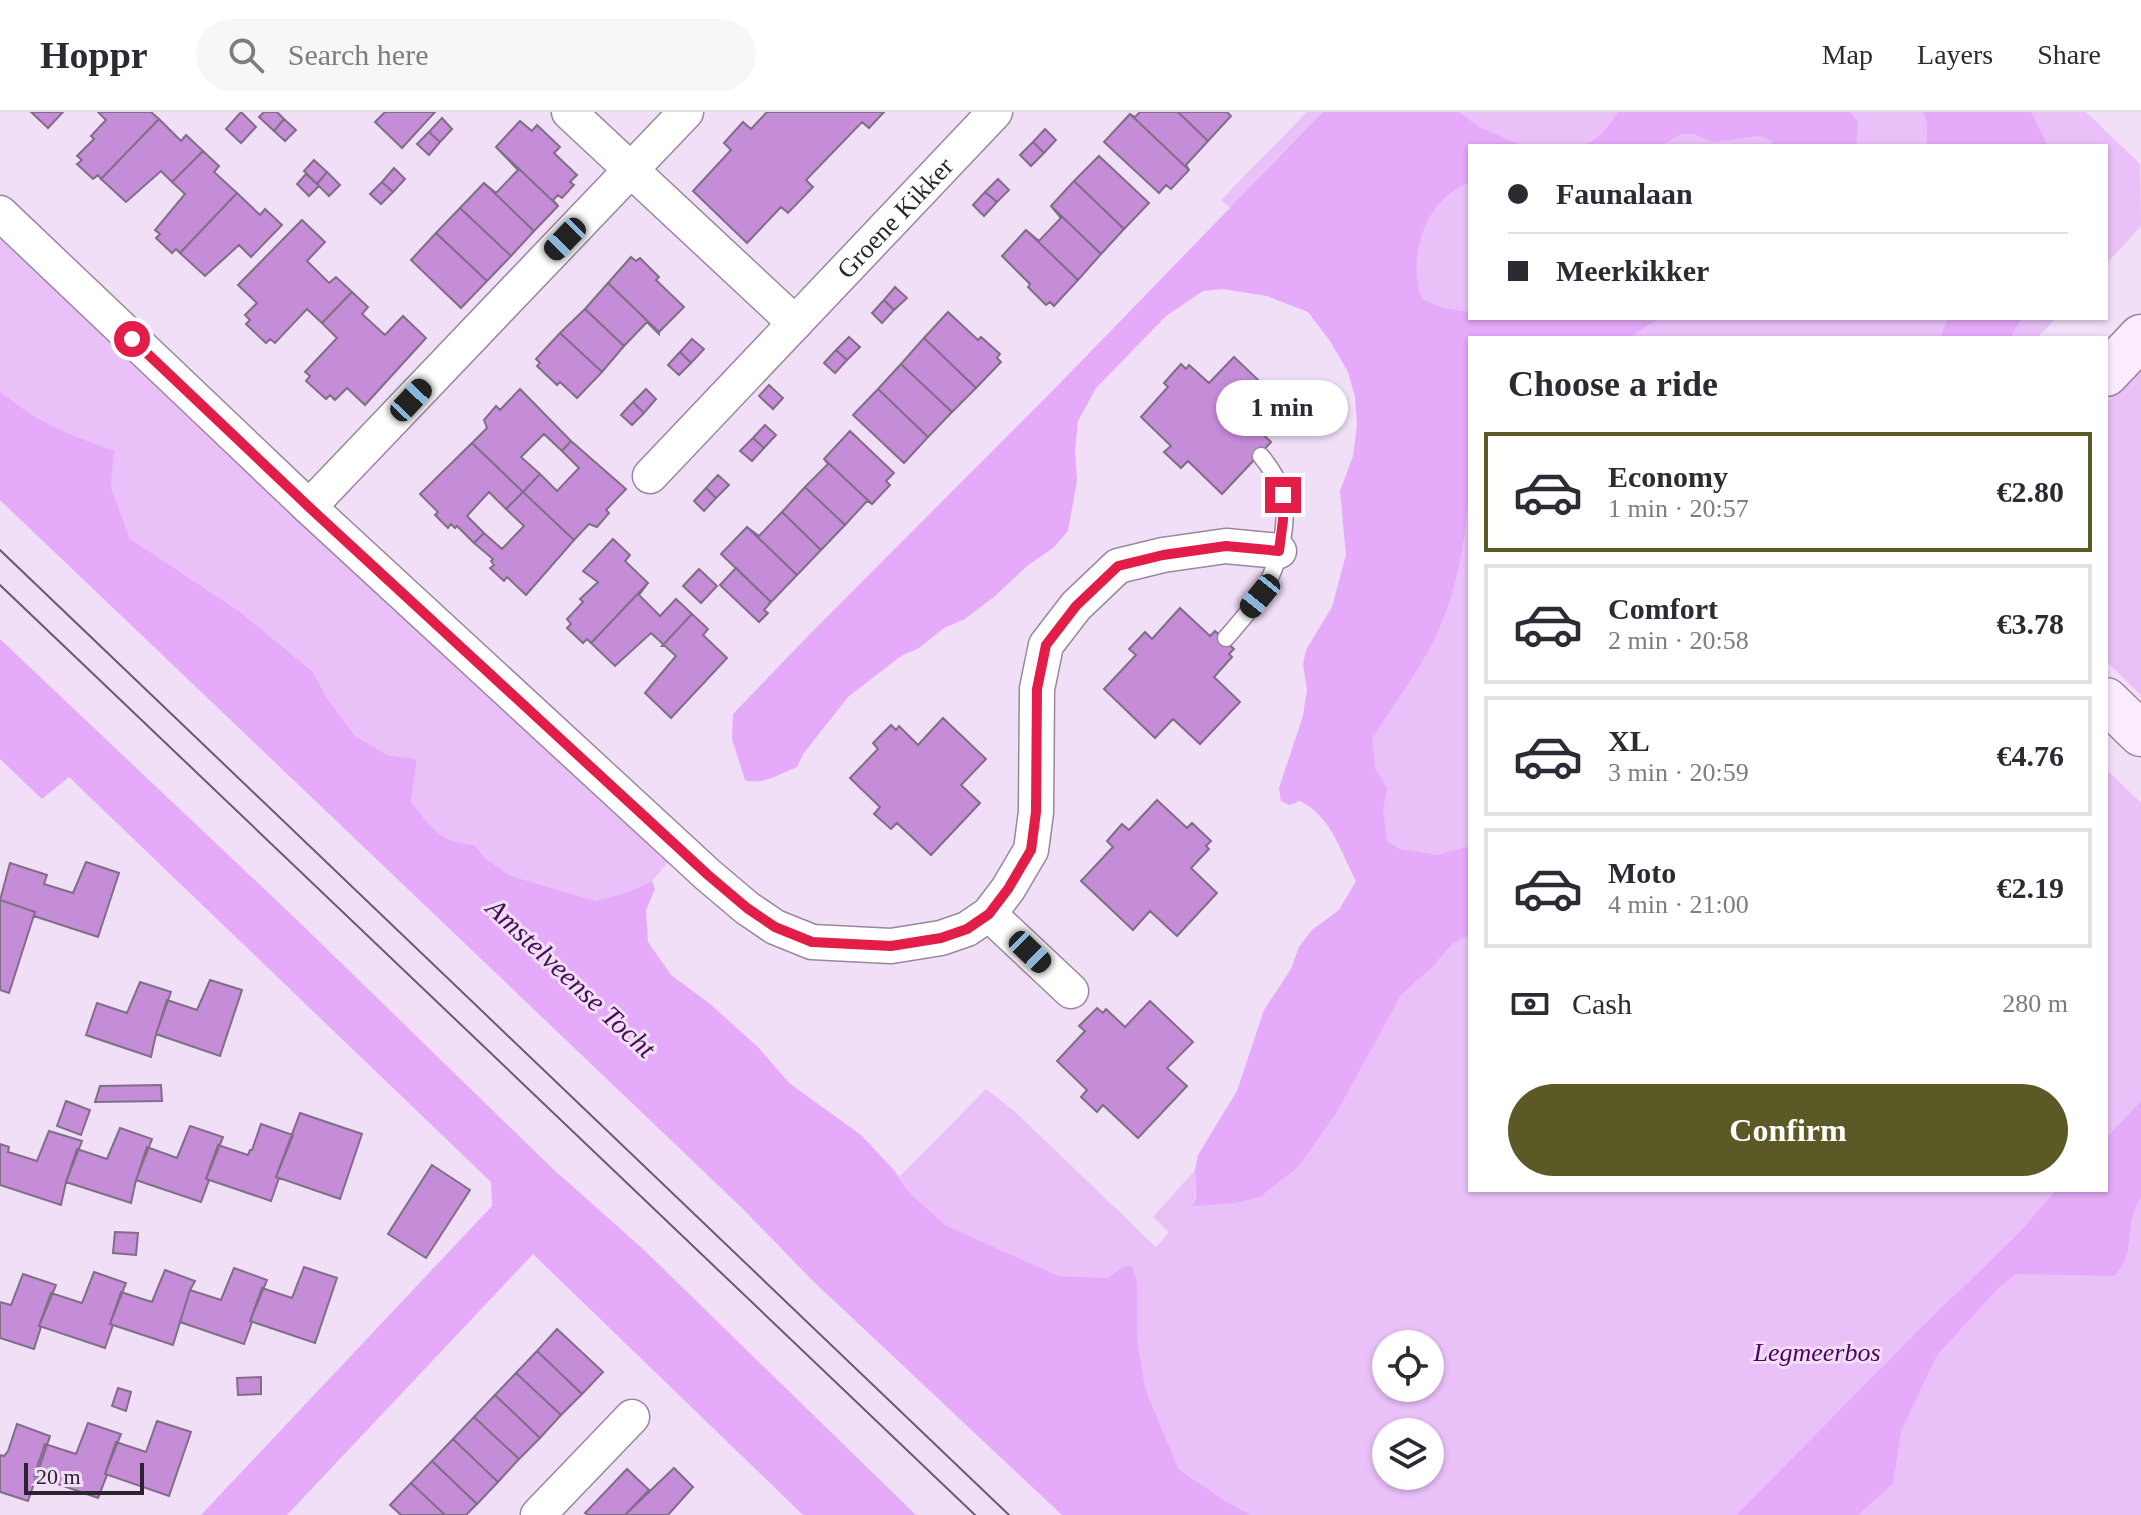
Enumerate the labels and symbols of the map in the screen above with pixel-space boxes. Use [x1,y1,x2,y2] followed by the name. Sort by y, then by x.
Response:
[831,151,959,284] street label: Groene Kikker
[540,213,590,265] car
[114,321,150,357] route start
[386,374,436,426] car
[1217,379,1349,435] callout: 1 min
[1265,477,1301,513] route end
[1236,570,1284,622] car
[479,891,663,1065] water label: Amstelveense Tocht
[1004,927,1056,977] car
[1752,1338,1881,1367] park label: Legmeerbos
[24,1459,144,1495] scale bar

